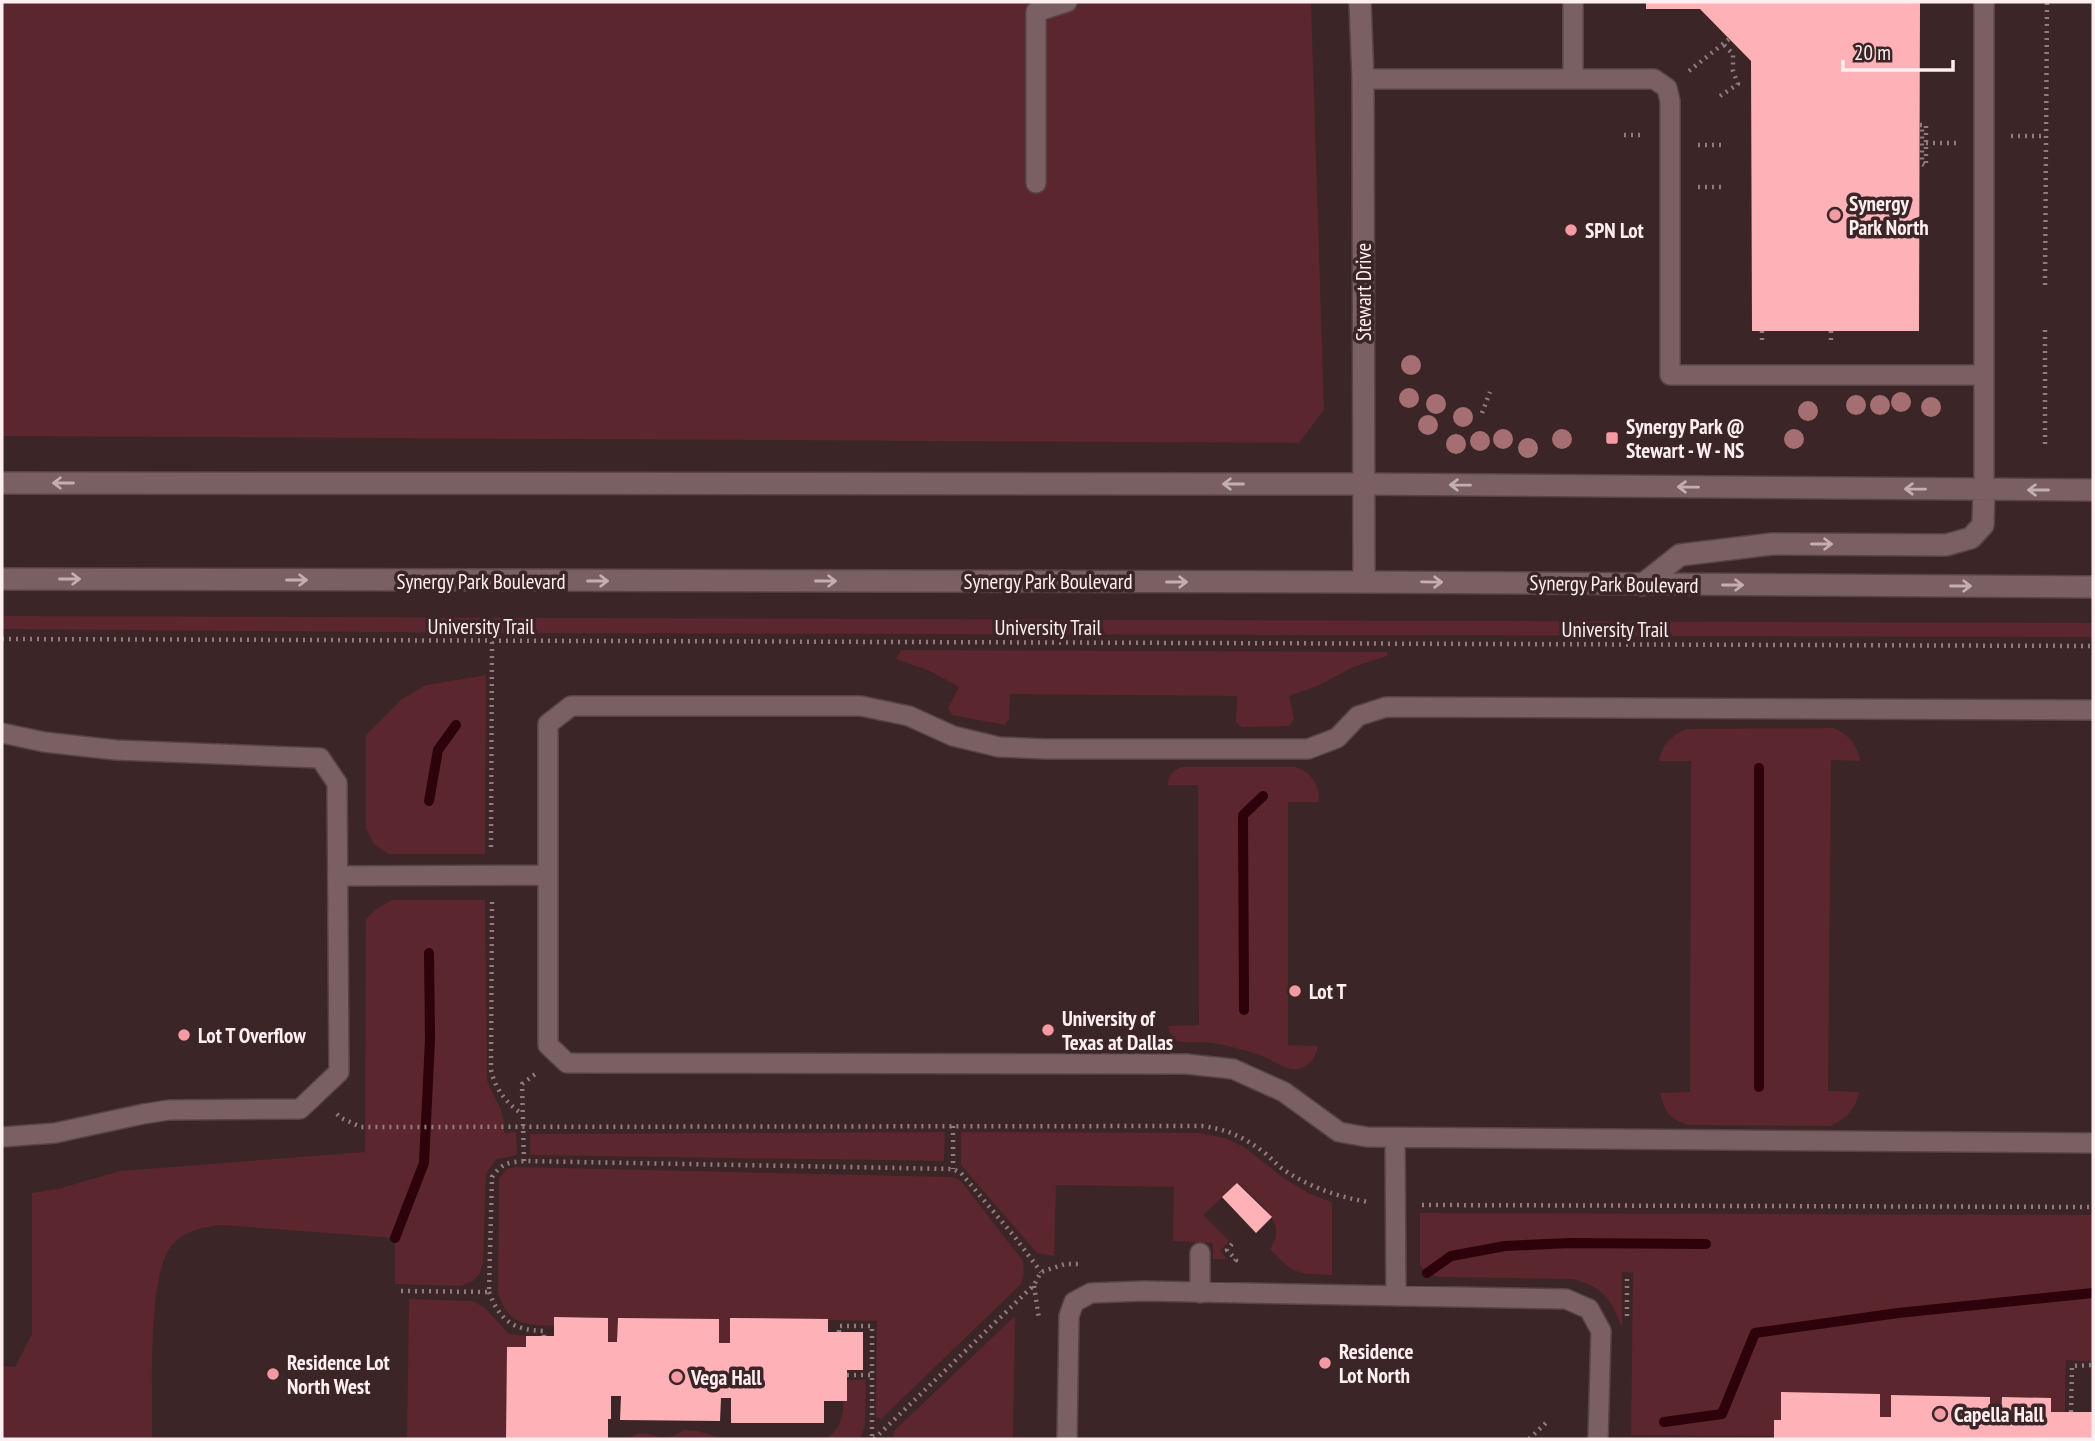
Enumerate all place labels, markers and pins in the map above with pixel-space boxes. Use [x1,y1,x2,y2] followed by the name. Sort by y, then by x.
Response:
[1849,190,1929,241] place label: Synergy Park North
[1827,207,1843,223] marker: Synergy Park North
[1585,217,1644,244] place label: SPN Lot
[1563,222,1579,238] marker: SPN Lot
[1626,413,1745,464] place label: Synergy Park @ Stewart - W - NS
[1604,430,1620,446] marker: Synergy Park @ Stewart - W - NS
[1309,978,1346,1005] place label: Lot T
[1287,983,1303,999] marker: Lot T
[1062,1005,1173,1056] place label: University of Texas at Dallas
[198,1022,306,1049] place label: Lot T Overflow
[1040,1022,1056,1038] marker: University of Texas at Dallas
[176,1027,192,1043] marker: Lot T Overflow
[1339,1338,1414,1389] place label: Residence Lot North
[287,1349,390,1400] place label: Residence Lot North West
[1317,1355,1333,1371] marker: Residence Lot North
[690,1364,762,1391] place label: Vega Hall
[265,1366,281,1382] marker: Residence Lot North West
[669,1369,685,1385] marker: Vega Hall
[1954,1401,2045,1428] place label: Capella Hall
[1932,1406,1948,1422] marker: Capella Hall

